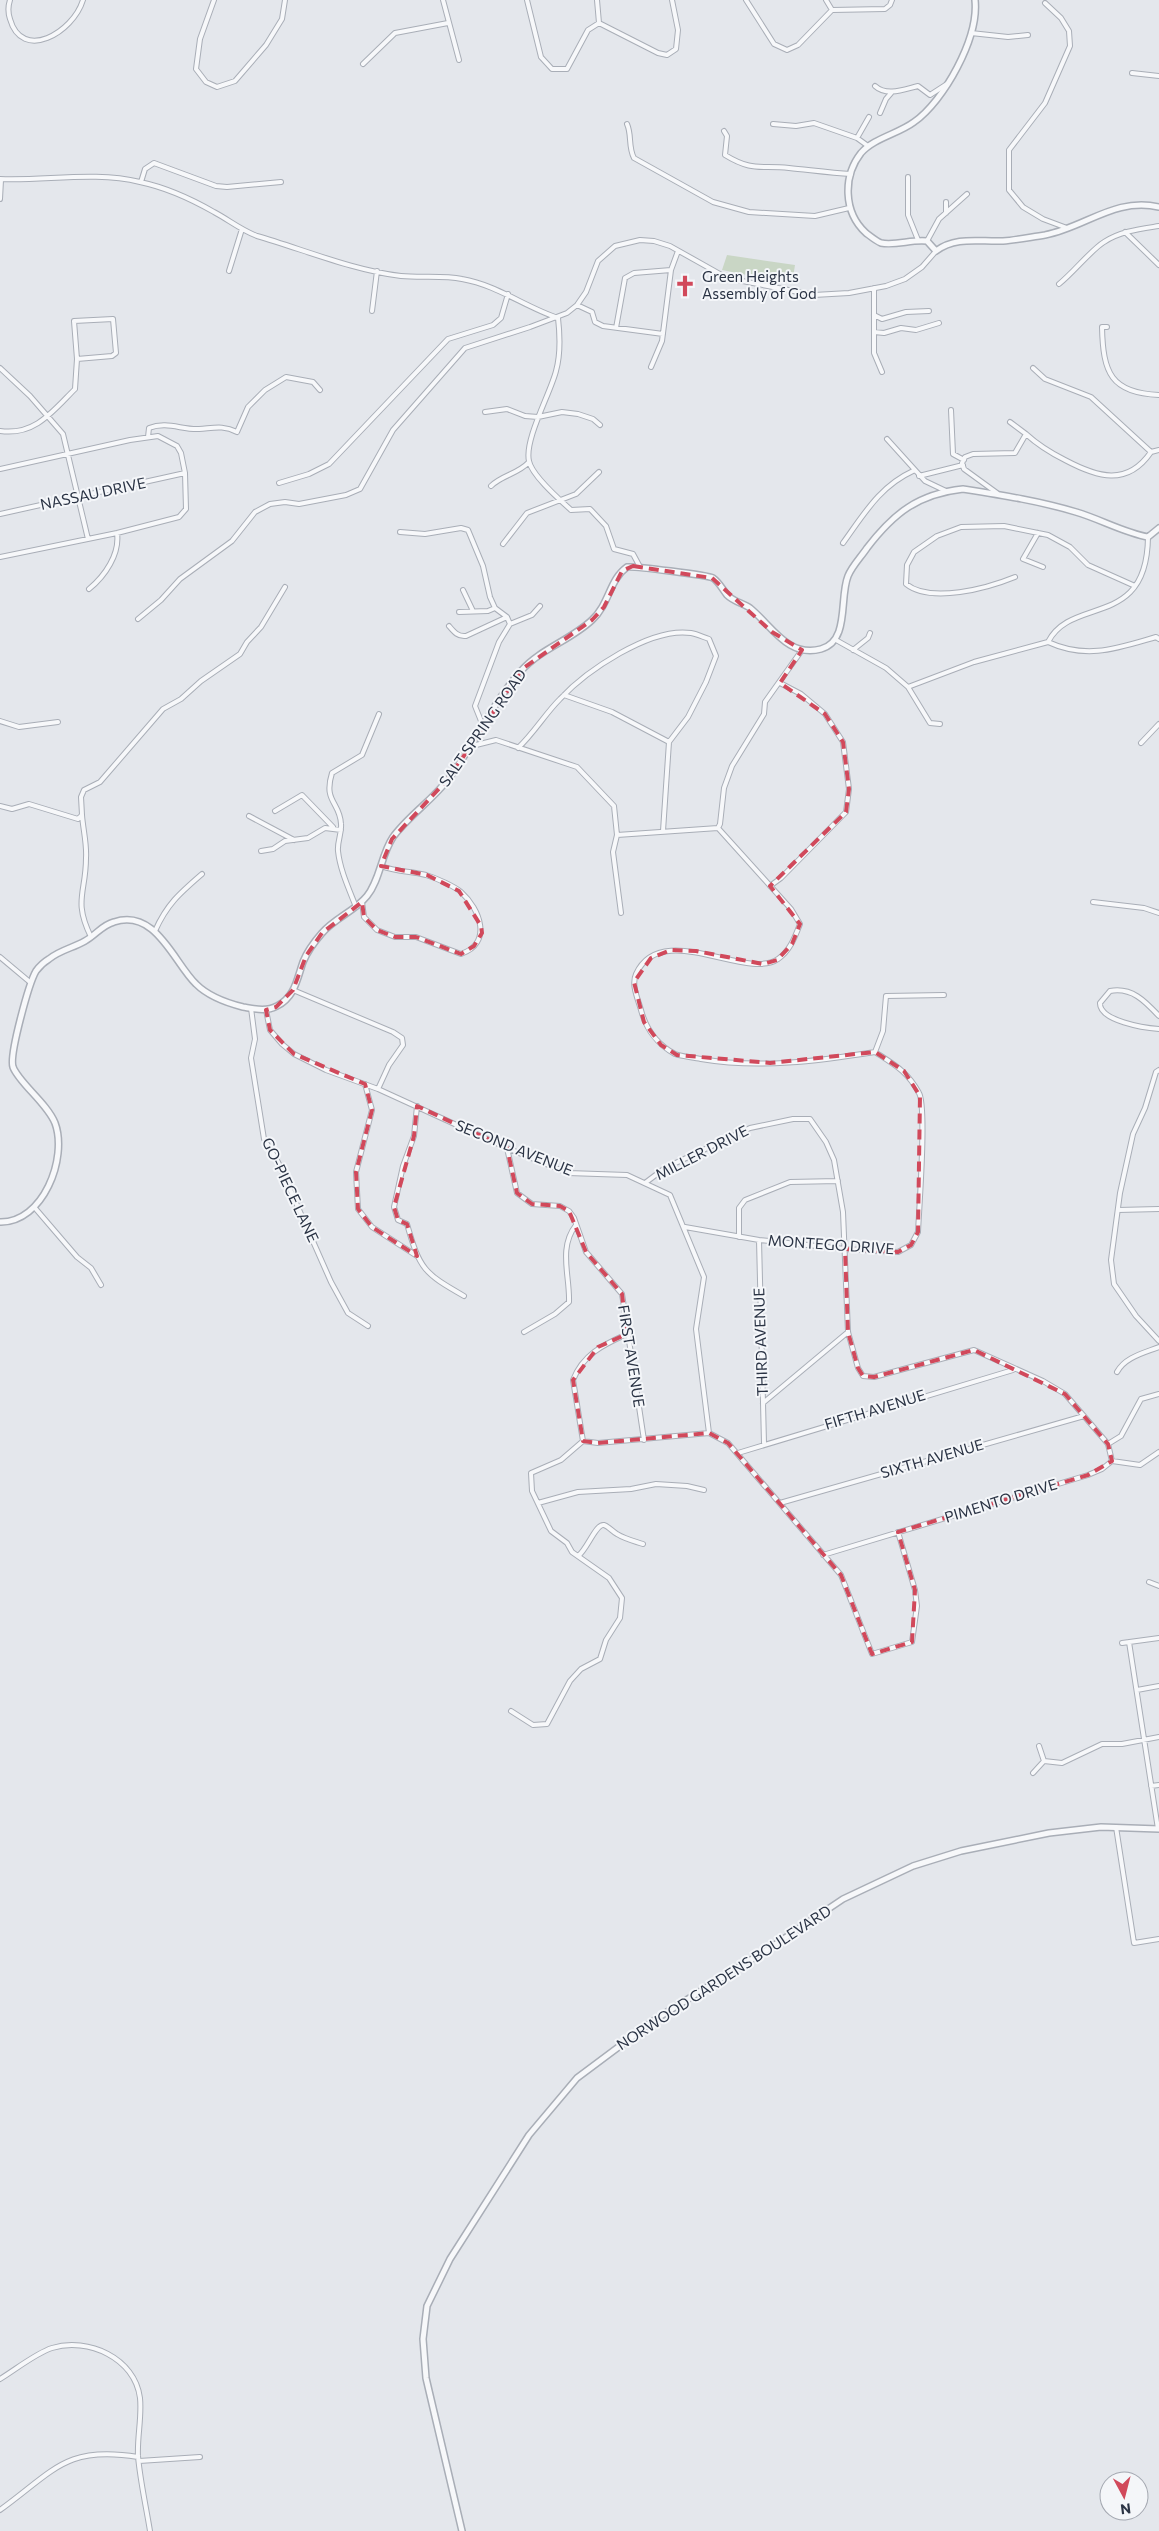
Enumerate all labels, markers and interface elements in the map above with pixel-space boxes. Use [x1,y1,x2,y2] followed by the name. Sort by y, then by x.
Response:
[702,267,817,302] place label: Green Heights Assembly of God
[672,273,698,299] church icon: Green Heights Assembly of God
[38,473,147,513] street label: NASSAU DRIVE
[435,665,530,790] street label: SALT SPRING ROAD
[453,1115,576,1179] street label: SECOND AVENUE
[652,1121,751,1183] street label: MILLER DRIVE
[259,1134,323,1245] street label: GO-PIECE LANE
[767,1231,895,1257] street label: MONTEGO DRIVE
[749,1287,771,1397] street label: THIRD AVENUE
[615,1303,649,1408] street label: FIRST AVENUE
[822,1385,928,1433] street label: FIFTH AVENUE
[878,1435,985,1481] street label: SIXTH AVENUE
[942,1474,1059,1526] street label: PIMENTO DRIVE
[613,1901,834,2053] street label: NORWOOD GARDENS BOULEVARD
[1099,2471,1149,2521] north arrow
[1119,2500,1132,2518] text: N

